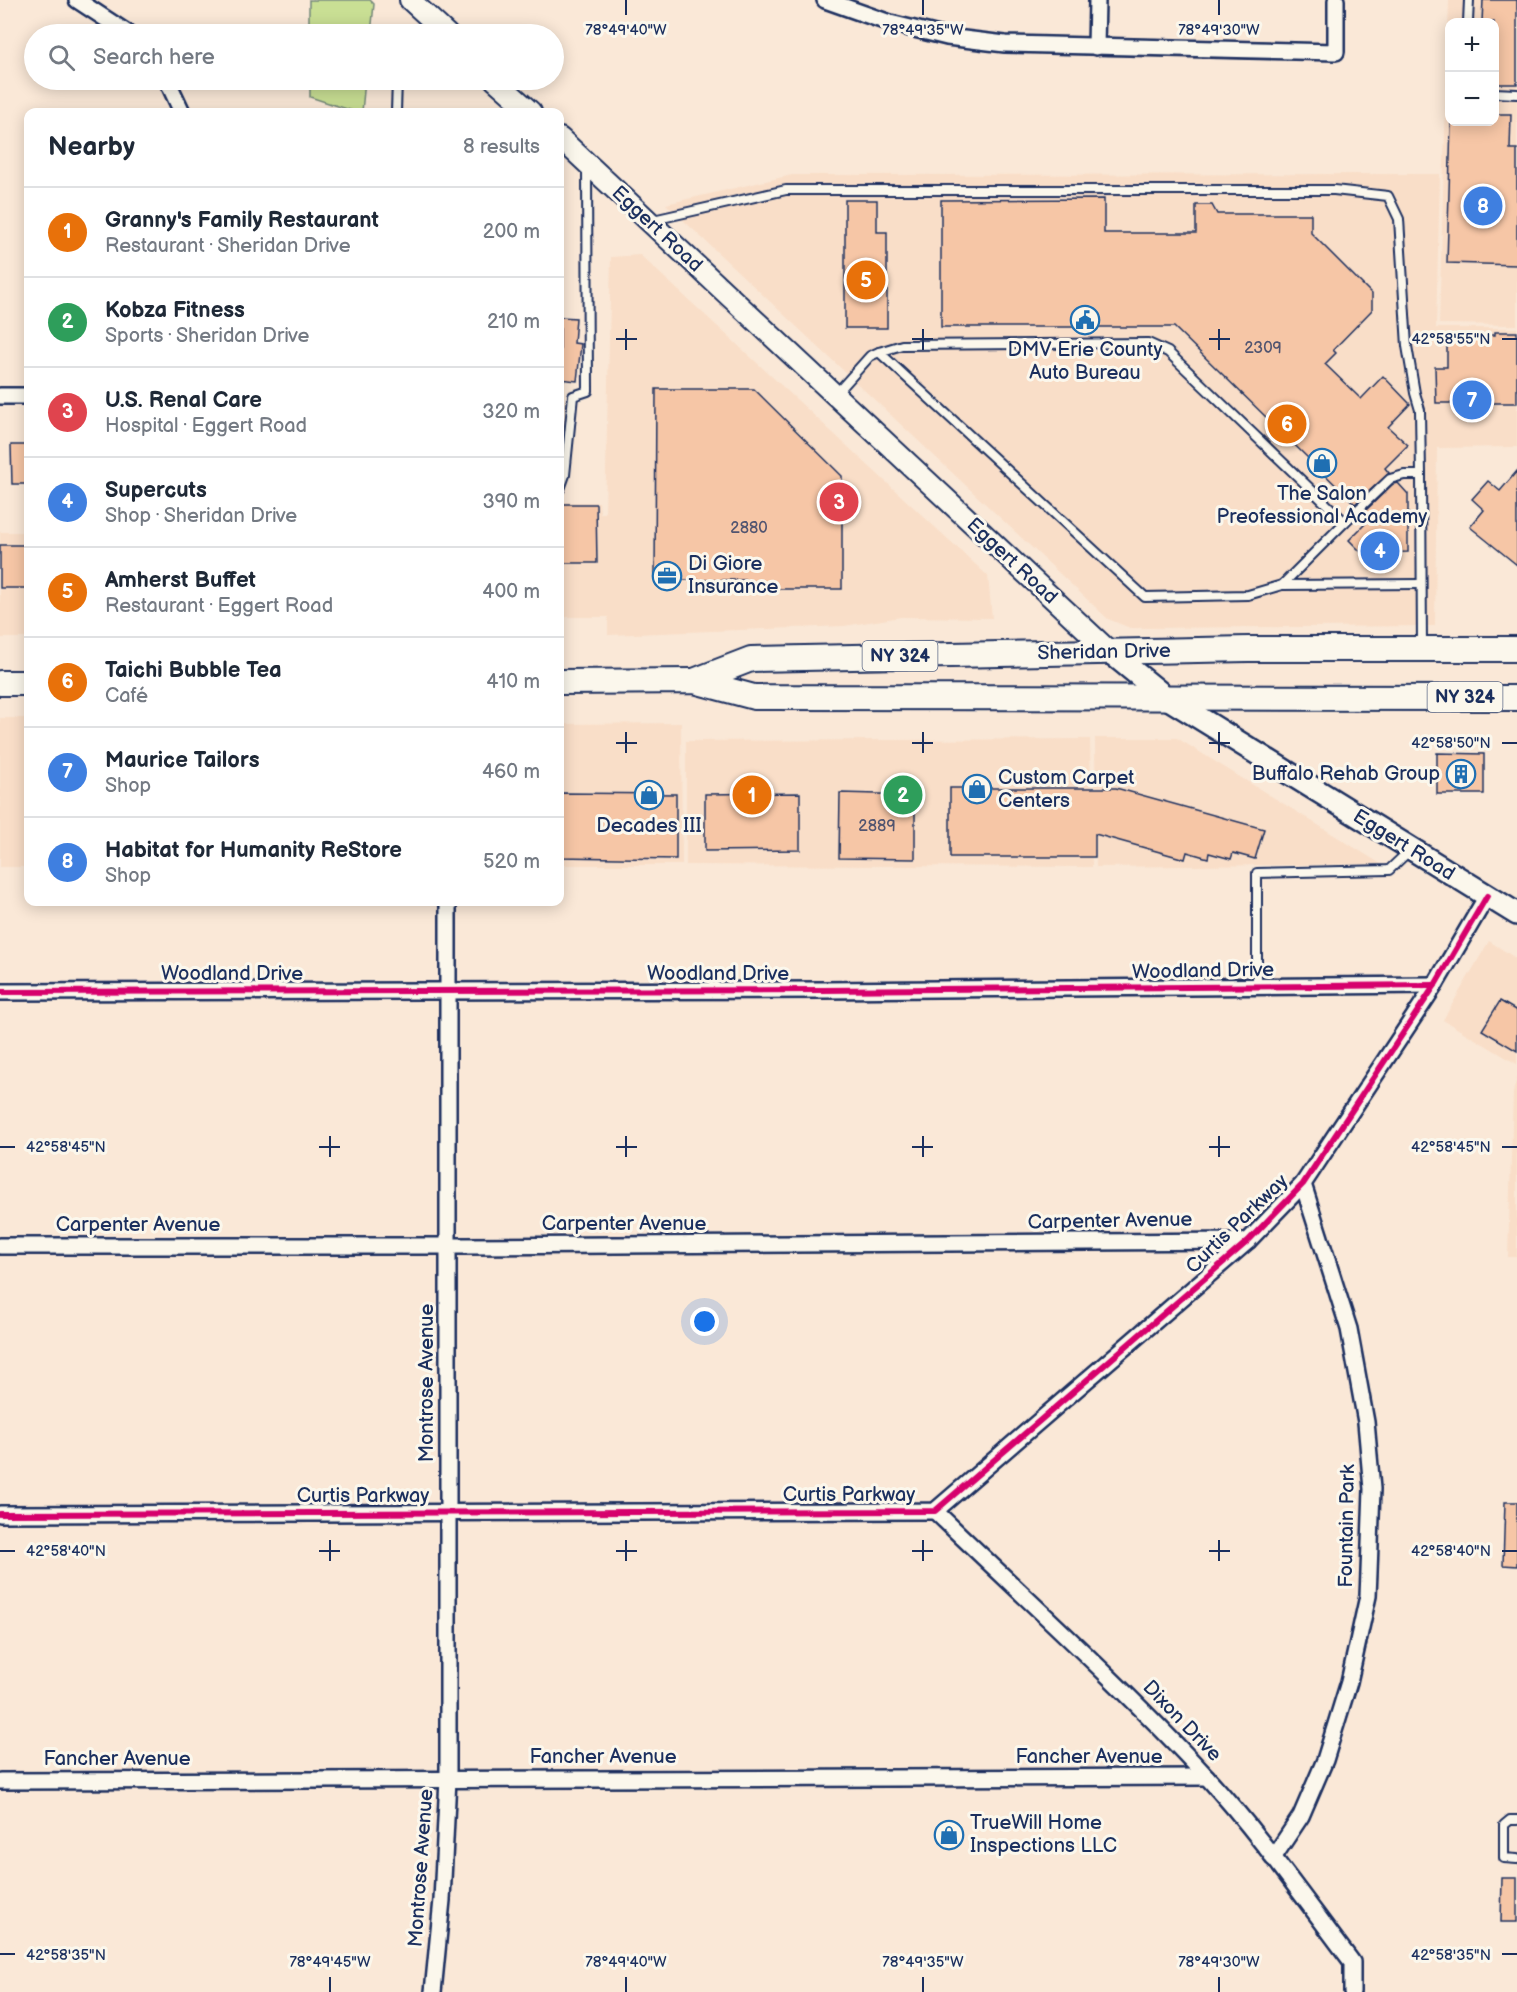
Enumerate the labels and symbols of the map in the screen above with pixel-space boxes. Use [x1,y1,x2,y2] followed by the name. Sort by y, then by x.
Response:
[585,21,667,40] text: 78°49'40"W
[882,21,964,40] text: 78°49'35"W
[1178,21,1260,40] text: 78°49'30"W
[607,181,707,277] street label: Eggert Road
[1464,184,1502,228] pin: 8
[846,258,886,302] pin: 5
[1069,304,1101,336] public building icon: DMV Erie County Auto Bureau
[1411,330,1491,349] text: 42°58'55"N
[1008,338,1162,385] place label: DMV Erie County Auto Bureau
[1244,339,1282,358] house number: 2309
[1452,378,1492,422] pin: 7
[1268,402,1306,446] pin: 6
[1306,447,1338,479] shop icon: The Salon Preofessional Academy
[820,480,858,524] pin: 3
[1217,482,1427,529] place label: The Salon Preofessional Academy
[962,513,1062,609] street label: Eggert Road
[730,519,768,538] house number: 2880
[1360,528,1400,574] pin: 4
[688,552,779,599] place label: Di Giore Insurance
[651,560,683,592] office icon: Di Giore Insurance
[1037,639,1171,665] street label: Sheridan Drive
[862,641,938,671] road number: NY 324
[1428,682,1502,712] road number: NY 324
[1411,734,1491,753] text: 42°58'50"N
[1445,758,1477,790] building icon: Buffalo Rehab Group
[1252,762,1440,786] place label: Buffalo Rehab Group
[998,766,1134,813] place label: Custom Carpet Centers
[732,772,771,818] pin: 1
[884,772,922,818] pin: 2
[961,773,993,805] shop icon: Custom Carpet Centers
[633,779,665,811] shop icon: Decades III
[1349,804,1459,886] street label: Eggert Road
[596,814,702,838] place label: Decades III
[858,817,896,836] house number: 2889
[1132,958,1274,984] street label: Woodland Drive
[161,962,303,986] street label: Woodland Drive
[647,962,789,986] street label: Woodland Drive
[26,1138,106,1157] text: 42°58'45"N
[1411,1138,1491,1157] text: 42°58'45"N
[1181,1169,1293,1279] street label: Curtis Parkway
[1027,1208,1193,1234] street label: Carpenter Avenue
[542,1212,706,1236] street label: Carpenter Avenue
[56,1213,220,1237] street label: Carpenter Avenue
[415,1304,439,1462] street label: Montrose Avenue
[690,1307,719,1336] your location
[1334,1464,1360,1588] street label: Fountain Park
[783,1483,915,1507] street label: Curtis Parkway
[297,1484,429,1508] street label: Curtis Parkway
[26,1542,106,1561] text: 42°58'40"N
[1411,1542,1491,1561] text: 42°58'40"N
[1138,1676,1227,1766] street label: Dixon Drive
[529,1745,677,1769] street label: Fancher Avenue
[1015,1745,1163,1769] street label: Fancher Avenue
[43,1747,191,1771] street label: Fancher Avenue
[404,1788,439,1948] street label: Montrose Avenue
[970,1811,1117,1858] place label: TrueWill Home Inspections LLC
[933,1819,965,1851] shop icon: TrueWill Home Inspections LLC
[26,1946,106,1965] text: 42°58'35"N
[1411,1946,1491,1965] text: 42°58'35"N
[289,1953,371,1972] text: 78°49'45"W
[585,1953,667,1972] text: 78°49'40"W
[882,1953,964,1972] text: 78°49'35"W
[1178,1953,1260,1972] text: 78°49'30"W

